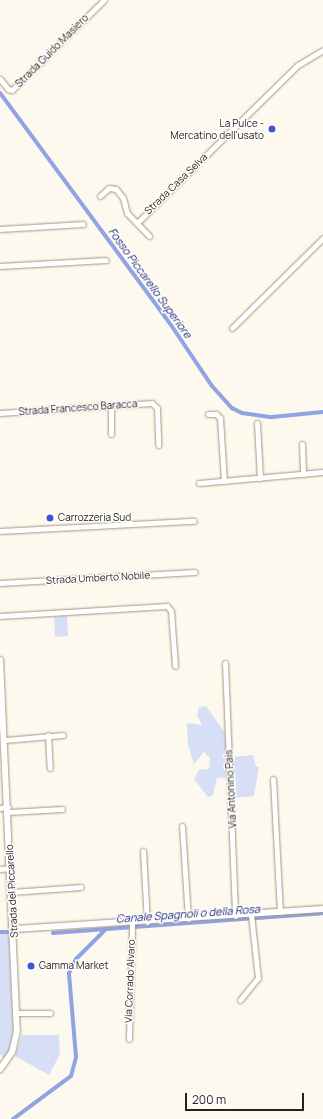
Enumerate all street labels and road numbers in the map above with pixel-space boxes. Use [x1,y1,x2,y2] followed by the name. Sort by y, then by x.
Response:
[13,12,91,90] street label: Strada Guido Masiero
[142,151,210,217] street label: Strada Casa Selva
[18,398,138,418] street label: Strada Francesco Baracca
[46,569,150,587] street label: Strada Umberto Nobile
[223,749,239,829] street label: Via Antonino Pais
[4,844,20,938] street label: Strada del Piccarello
[123,939,137,1023] street label: Via Corrado Alvaro

